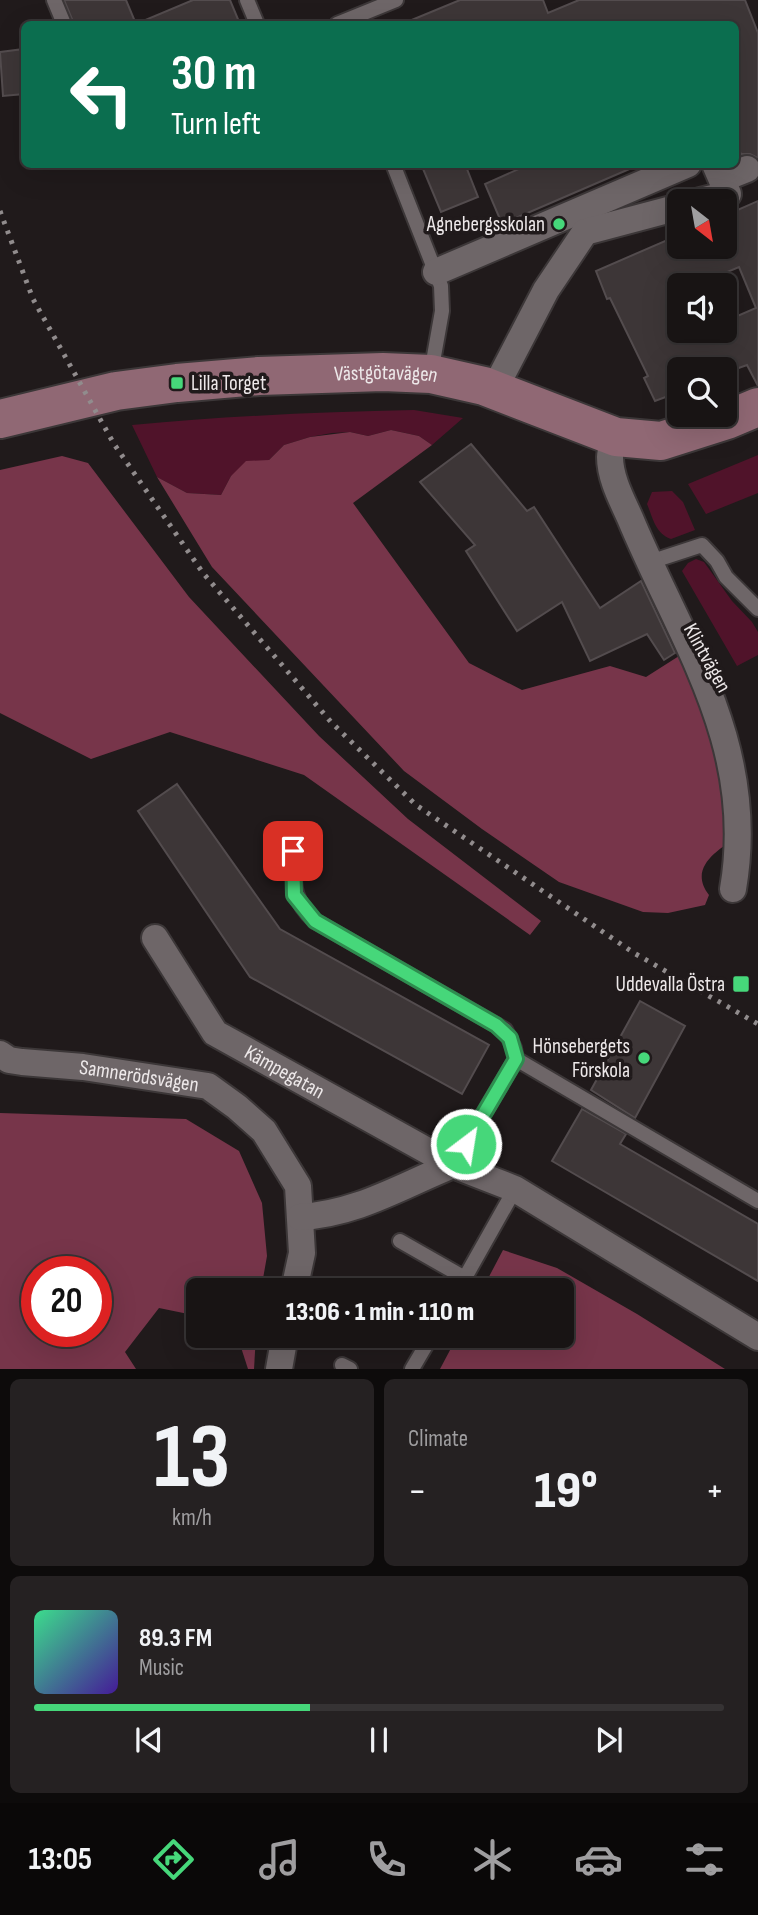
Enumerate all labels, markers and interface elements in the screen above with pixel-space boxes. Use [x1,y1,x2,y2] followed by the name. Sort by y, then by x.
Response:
[171,45,256,104] text: 30 m
[56,49,147,140] icon: left
[171,105,261,144] text: Turn left
[667,189,737,259] north arrow
[667,189,737,427] map controls
[426,212,545,237] place label: Agnebergsskolan
[551,216,567,232] marker: Agnebergsskolan
[667,273,737,343] button: sound
[667,357,737,427] button: search
[334,359,440,388] street label: Västgötavägen
[191,371,266,396] place label: Lilla Torget
[169,375,185,391] marker: Lilla Torget
[678,619,736,697] street label: Klintvägen
[263,821,323,881] pin
[274,832,312,870] icon: arrive
[616,972,725,997] place label: Uddevalla Östra
[731,974,751,994] marker: Uddevalla Östra
[533,1034,630,1083] place label: Hönsebergets Förskola
[240,1039,329,1104] street label: Kämpegatan
[636,1050,652,1066] marker: Hönsebergets Förskola
[78,1054,201,1097] street label: Samnerödsvägen
[429,1107,503,1181] position arrow
[21,1256,112,1347] speed limit sign: 20
[286,1297,474,1328] text: 13:06 · 1 min · 110 m
[154,1404,230,1513] text: 13
[408,1425,468,1453] text: Climate
[534,1460,598,1523] text: 19°
[408,1469,427,1514] text: −
[705,1469,724,1514] text: +
[172,1504,212,1532] text: km/h
[139,1623,212,1654] text: 89.3 FM
[139,1654,184,1682] text: Music
[130,1721,168,1759] icon: previous
[360,1721,398,1759] icon: pause
[590,1721,628,1759] icon: next
[149,1835,198,1884] icon: directions
[255,1835,304,1884] icon: music
[362,1835,411,1884] icon: phone
[468,1835,517,1884] icon: climate
[574,1835,623,1884] icon: car
[680,1835,729,1884] icon: filters
[29,1840,92,1879] text: 13:05

